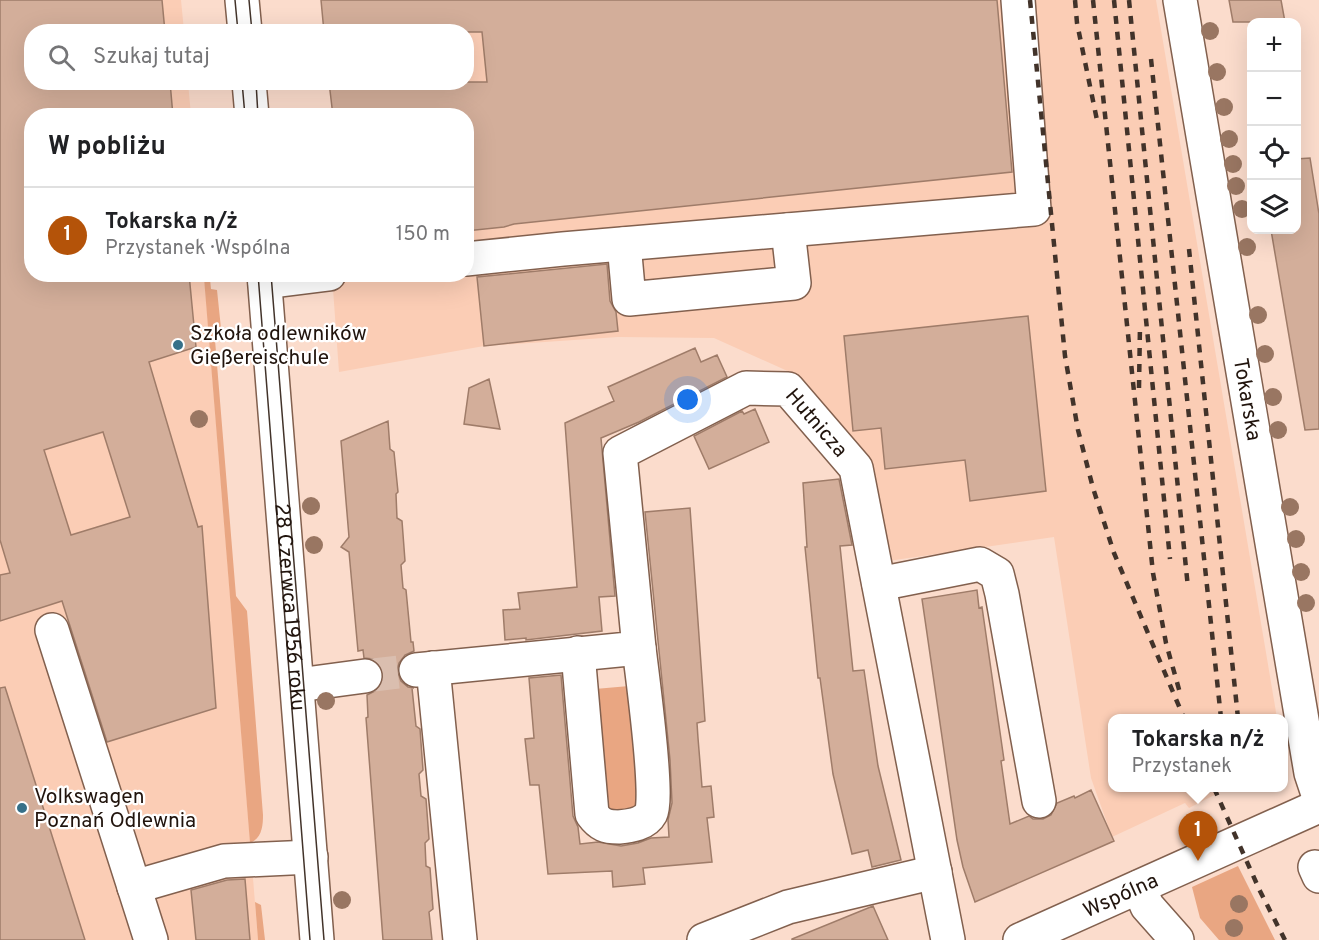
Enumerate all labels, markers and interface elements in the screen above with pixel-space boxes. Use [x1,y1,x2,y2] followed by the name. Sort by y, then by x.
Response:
[1247,18,1301,234] map controls
[1247,18,1301,72] button: +
[24,24,474,90] search box
[45,41,78,74] icon: search
[93,44,210,71] text: Szukaj tutaj
[1247,72,1301,126] button: −
[1247,126,1301,180] button: locate
[48,131,166,164] text: W pobliżu
[1247,180,1301,234] button: layers
[105,209,238,236] text: Tokarska n/ż
[64,222,72,248] text: 1
[396,222,450,248] text: 150 m
[105,236,290,262] text: Przystanek · Wspólna
[190,321,367,372] place label: Szkoła odlewników Gießereischule
[171,338,185,352] marker: Szkoła odlewników Gießereischule
[1226,356,1266,443] street label: Tokarska
[778,383,853,464] street label: Hutnicza
[673,385,702,414] your location
[267,502,311,712] street label: 28 Czerwca 1956 roku
[1108,714,1288,792] popup
[1131,727,1265,754] text: Tokarska n/ż
[1131,754,1232,780] text: Przystanek
[34,784,196,835] place label: Volkswagen Poznań Odlewnia
[15,801,29,815] marker: Volkswagen Poznań Odlewnia
[1178,812,1218,861] pin: 1
[1079,868,1163,925] street label: Wspólna

